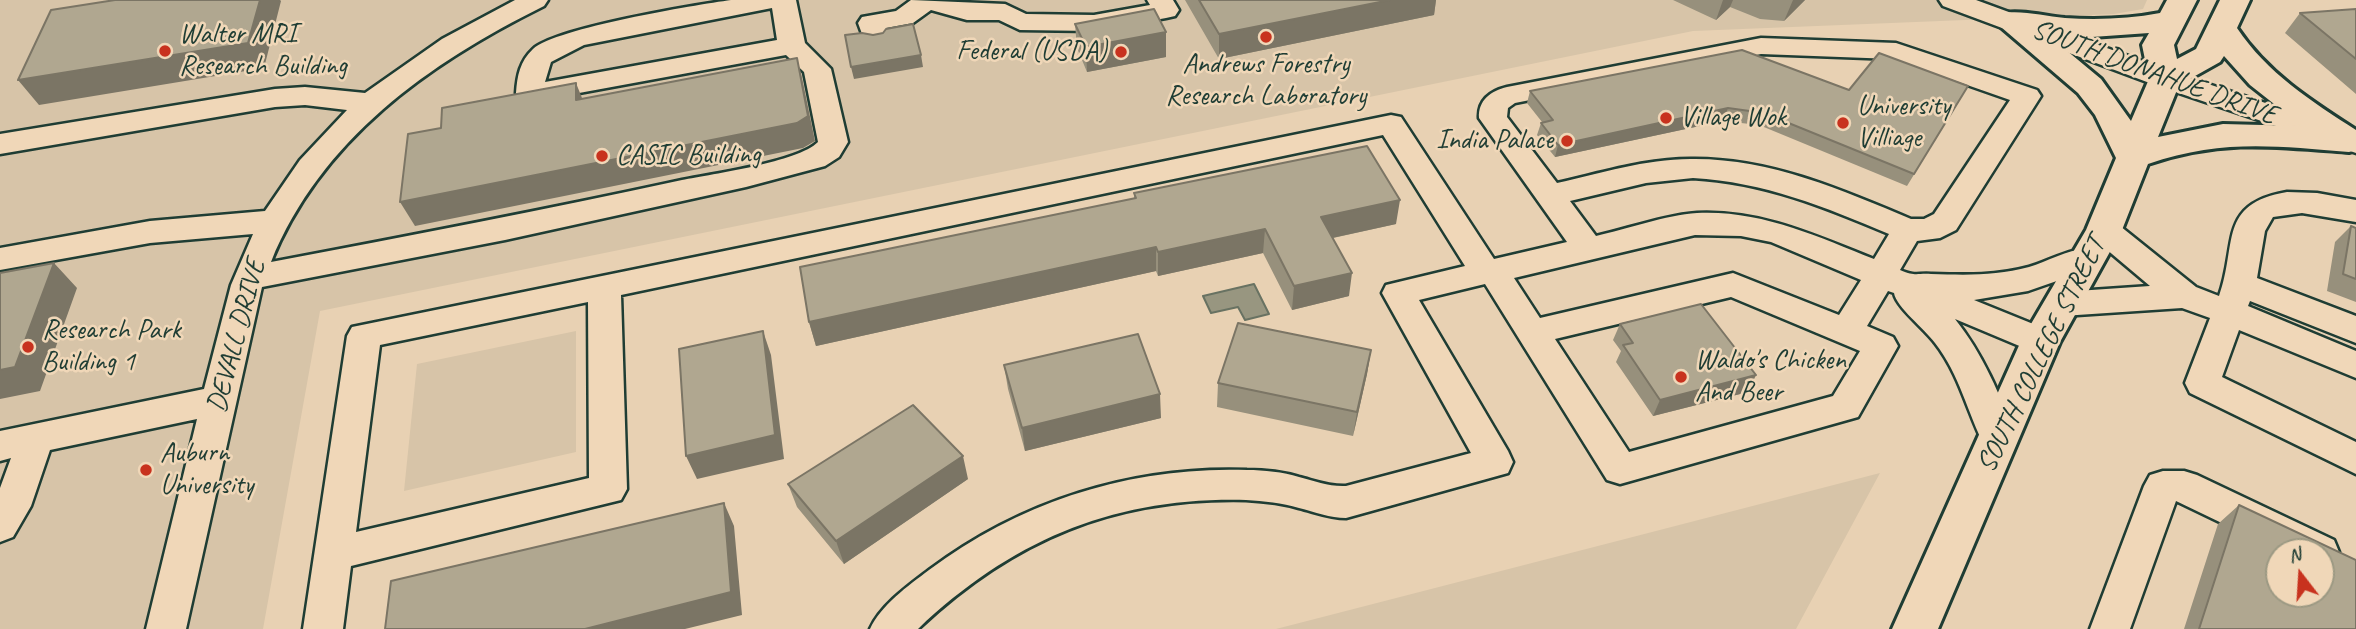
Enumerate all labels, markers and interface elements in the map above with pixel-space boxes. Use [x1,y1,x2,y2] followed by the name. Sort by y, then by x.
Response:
[2027,13,2281,133] street label: SOUTH DONAHUE DRIVE
[179,18,347,84] place label: Walter MRI Research Building
[1258,29,1274,45] marker: Andrews Forestry Research Laboratory
[956,35,1107,69] place label: Federal (USDA)
[157,43,173,59] marker: Walter MRI Research Building
[1113,44,1129,60] marker: Federal (USDA)
[1166,48,1366,114] place label: Andrews Forestry Research Laboratory
[1857,90,1950,156] place label: University Villiage
[1680,101,1786,135] place label: Village Wok
[1658,110,1674,126] marker: Village Wok
[1835,115,1851,131] marker: University Villiage
[1436,124,1553,158] place label: India Palace
[1559,133,1575,149] marker: India Palace
[616,139,761,173] place label: CASIC Building
[594,148,610,164] marker: CASIC Building
[1970,232,2114,478] street label: SOUTH COLLEGE STREET
[200,256,274,416] street label: DEVALL DRIVE
[42,314,181,380] place label: Research Park Building 1
[20,339,36,355] marker: Research Park Building 1
[1695,344,1846,410] place label: Waldo's Chicken And Beer
[1673,369,1689,385] marker: Waldo's Chicken And Beer
[160,437,253,503] place label: Auburn University
[138,462,154,478] marker: Auburn University
[2265,538,2335,608] north arrow
[2285,542,2304,568] text: N

